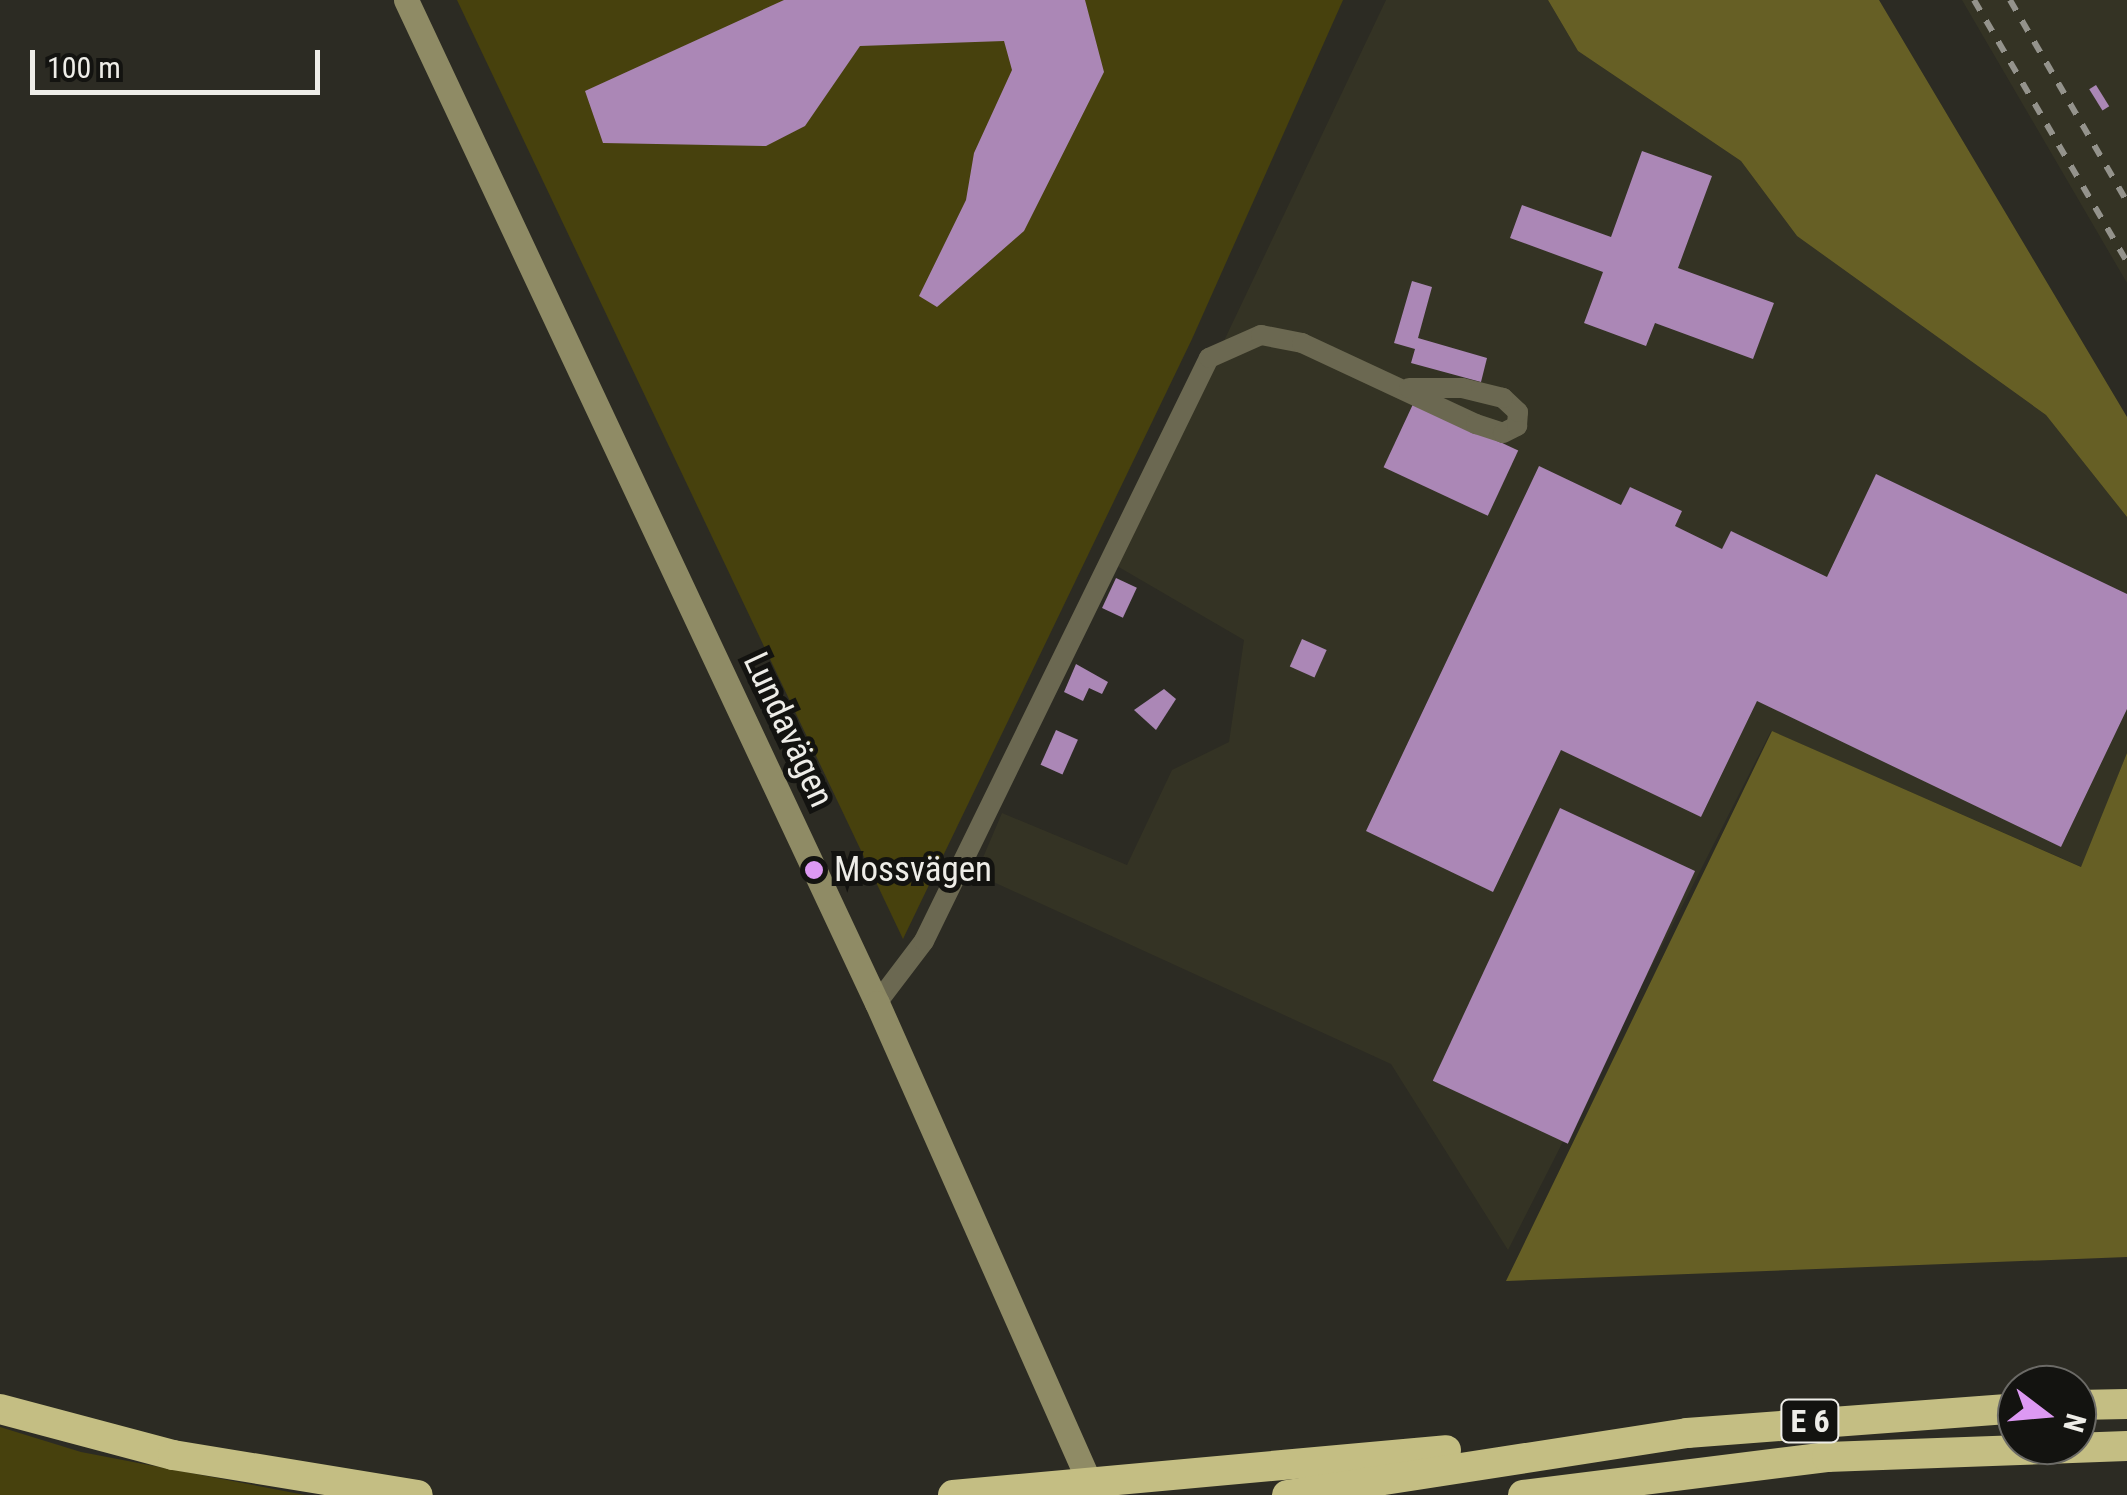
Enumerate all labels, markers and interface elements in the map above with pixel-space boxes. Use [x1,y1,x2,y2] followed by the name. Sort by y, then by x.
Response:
[35,30,325,92] scale bar
[47,50,121,85] text: 100 m
[734,646,842,814] street label: Lundavägen
[834,849,992,891] place label: Mossvägen
[803,859,825,881] marker: Mossvägen
[1997,1365,2097,1465] north arrow
[1780,1394,1840,1448] road number: E 6
[2056,1410,2093,1436] text: N

